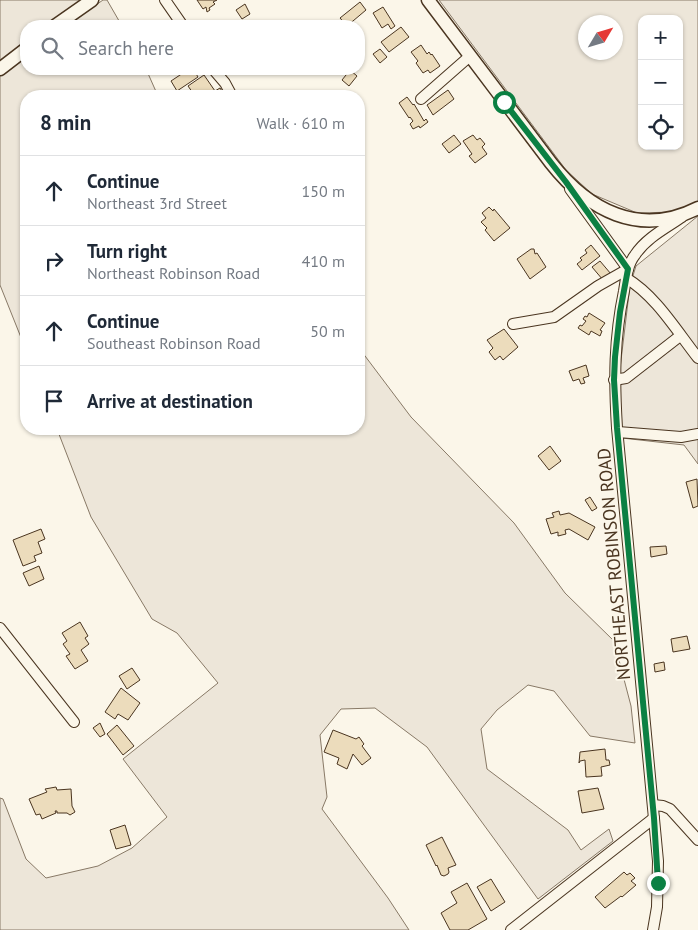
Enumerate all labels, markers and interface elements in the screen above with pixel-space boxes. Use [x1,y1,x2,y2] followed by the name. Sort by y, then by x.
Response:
[578,15,623,60] north arrow
[638,15,683,150] map controls
[638,15,683,60] button: +
[20,20,365,75] search box
[38,34,66,62] icon: search
[78,36,174,60] text: Search here
[638,60,683,105] button: −
[493,91,516,114] route start
[638,105,683,150] button: locate
[40,109,91,136] text: 8 min
[256,113,345,133] text: Walk · 610 m
[87,169,159,193] text: Continue
[40,177,68,205] icon: ahead
[302,181,345,201] text: 150 m
[87,193,227,213] text: Northeast 3rd Street
[87,239,167,263] text: Turn right
[40,247,68,275] icon: right
[302,251,345,271] text: 410 m
[87,263,260,283] text: Northeast Robinson Road
[87,309,159,333] text: Continue
[40,317,68,345] icon: ahead
[310,321,345,341] text: 50 m
[87,333,261,353] text: Southeast Robinson Road
[40,387,68,415] icon: arrive
[87,389,253,413] text: Arrive at destination
[592,447,635,681] street label: NORTHEAST ROBINSON ROAD
[647,872,670,895] route end

